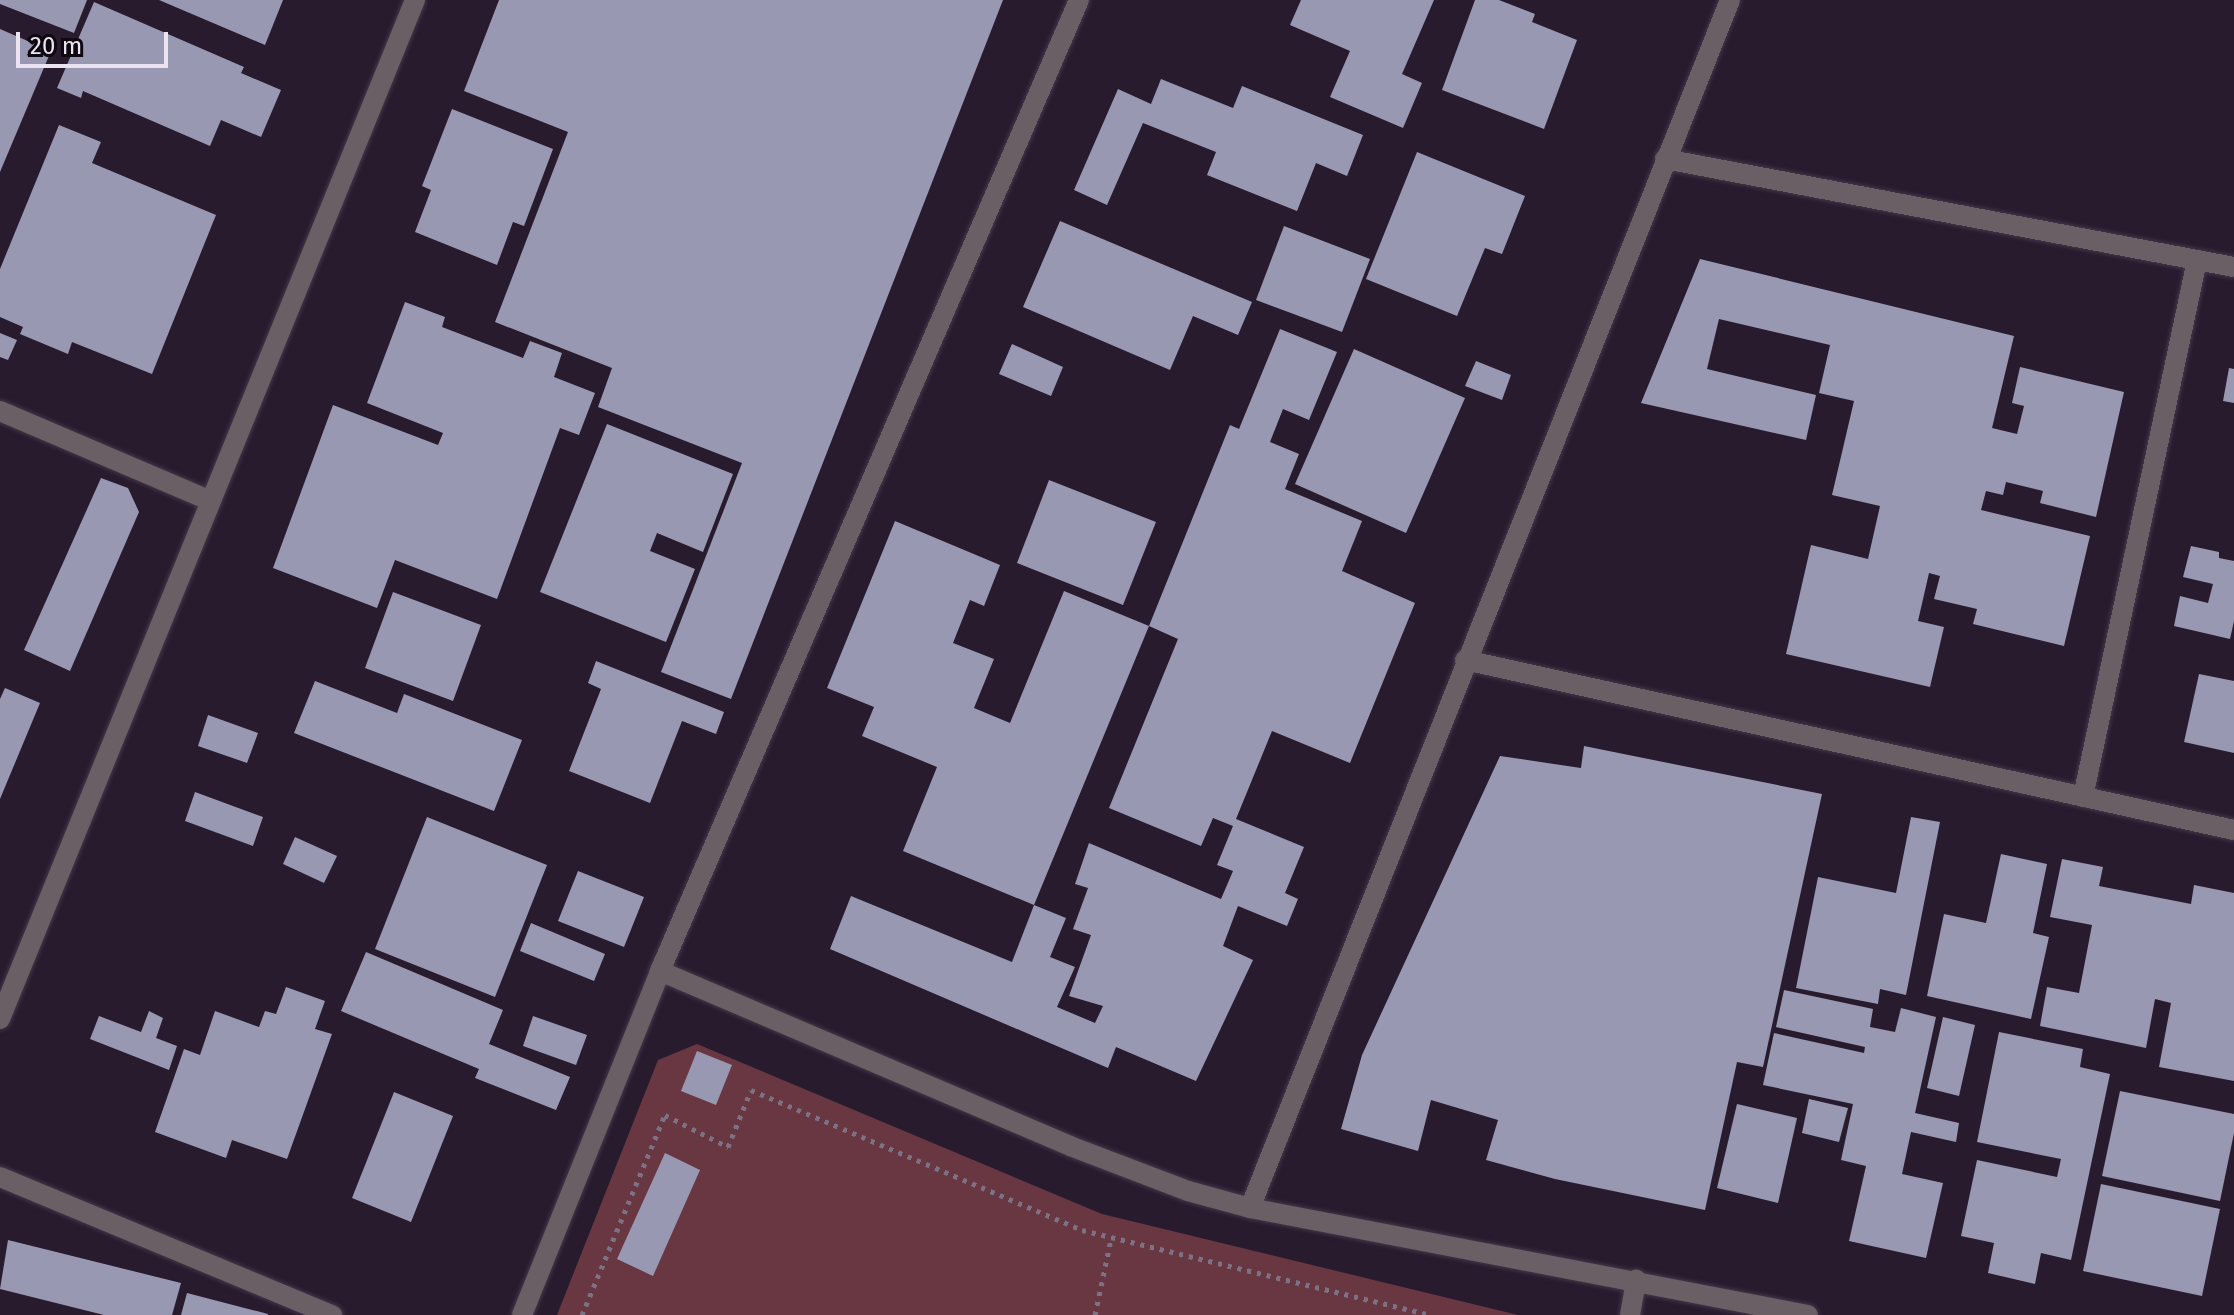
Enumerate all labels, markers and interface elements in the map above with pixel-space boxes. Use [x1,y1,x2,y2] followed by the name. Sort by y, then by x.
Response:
[20,16,172,66] scale bar
[30,32,82,60] text: 20 m

